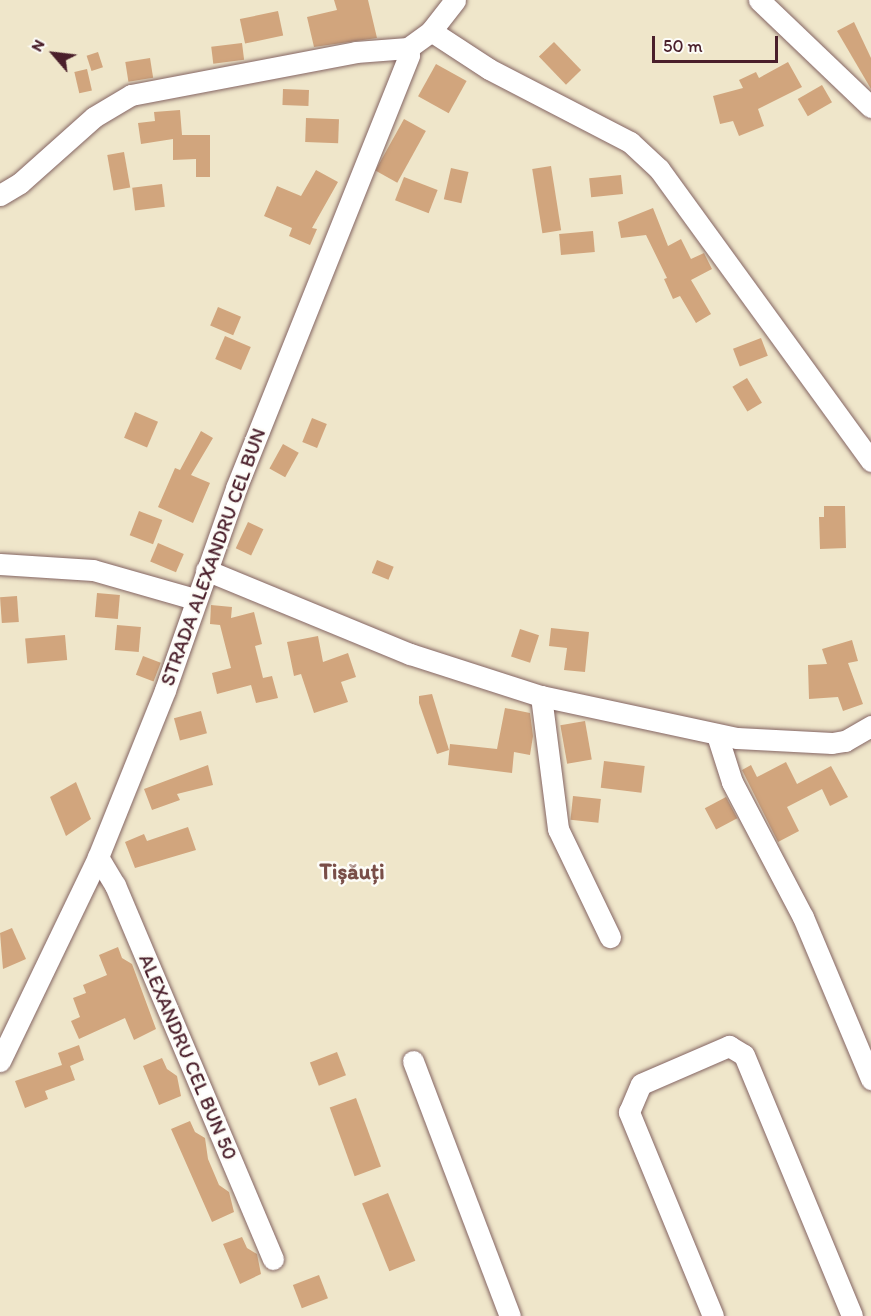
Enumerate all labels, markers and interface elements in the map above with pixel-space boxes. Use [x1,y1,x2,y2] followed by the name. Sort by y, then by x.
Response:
[24,24,84,84] north arrow
[655,24,781,62] scale bar
[663,35,703,57] text: 50 m
[27,36,49,55] text: N
[155,425,271,689] street label: STRADA ALEXANDRU CEL BUN
[319,859,385,885] district label: Tișăuți
[134,950,242,1164] street label: ALEXANDRU CEL BUN 50

